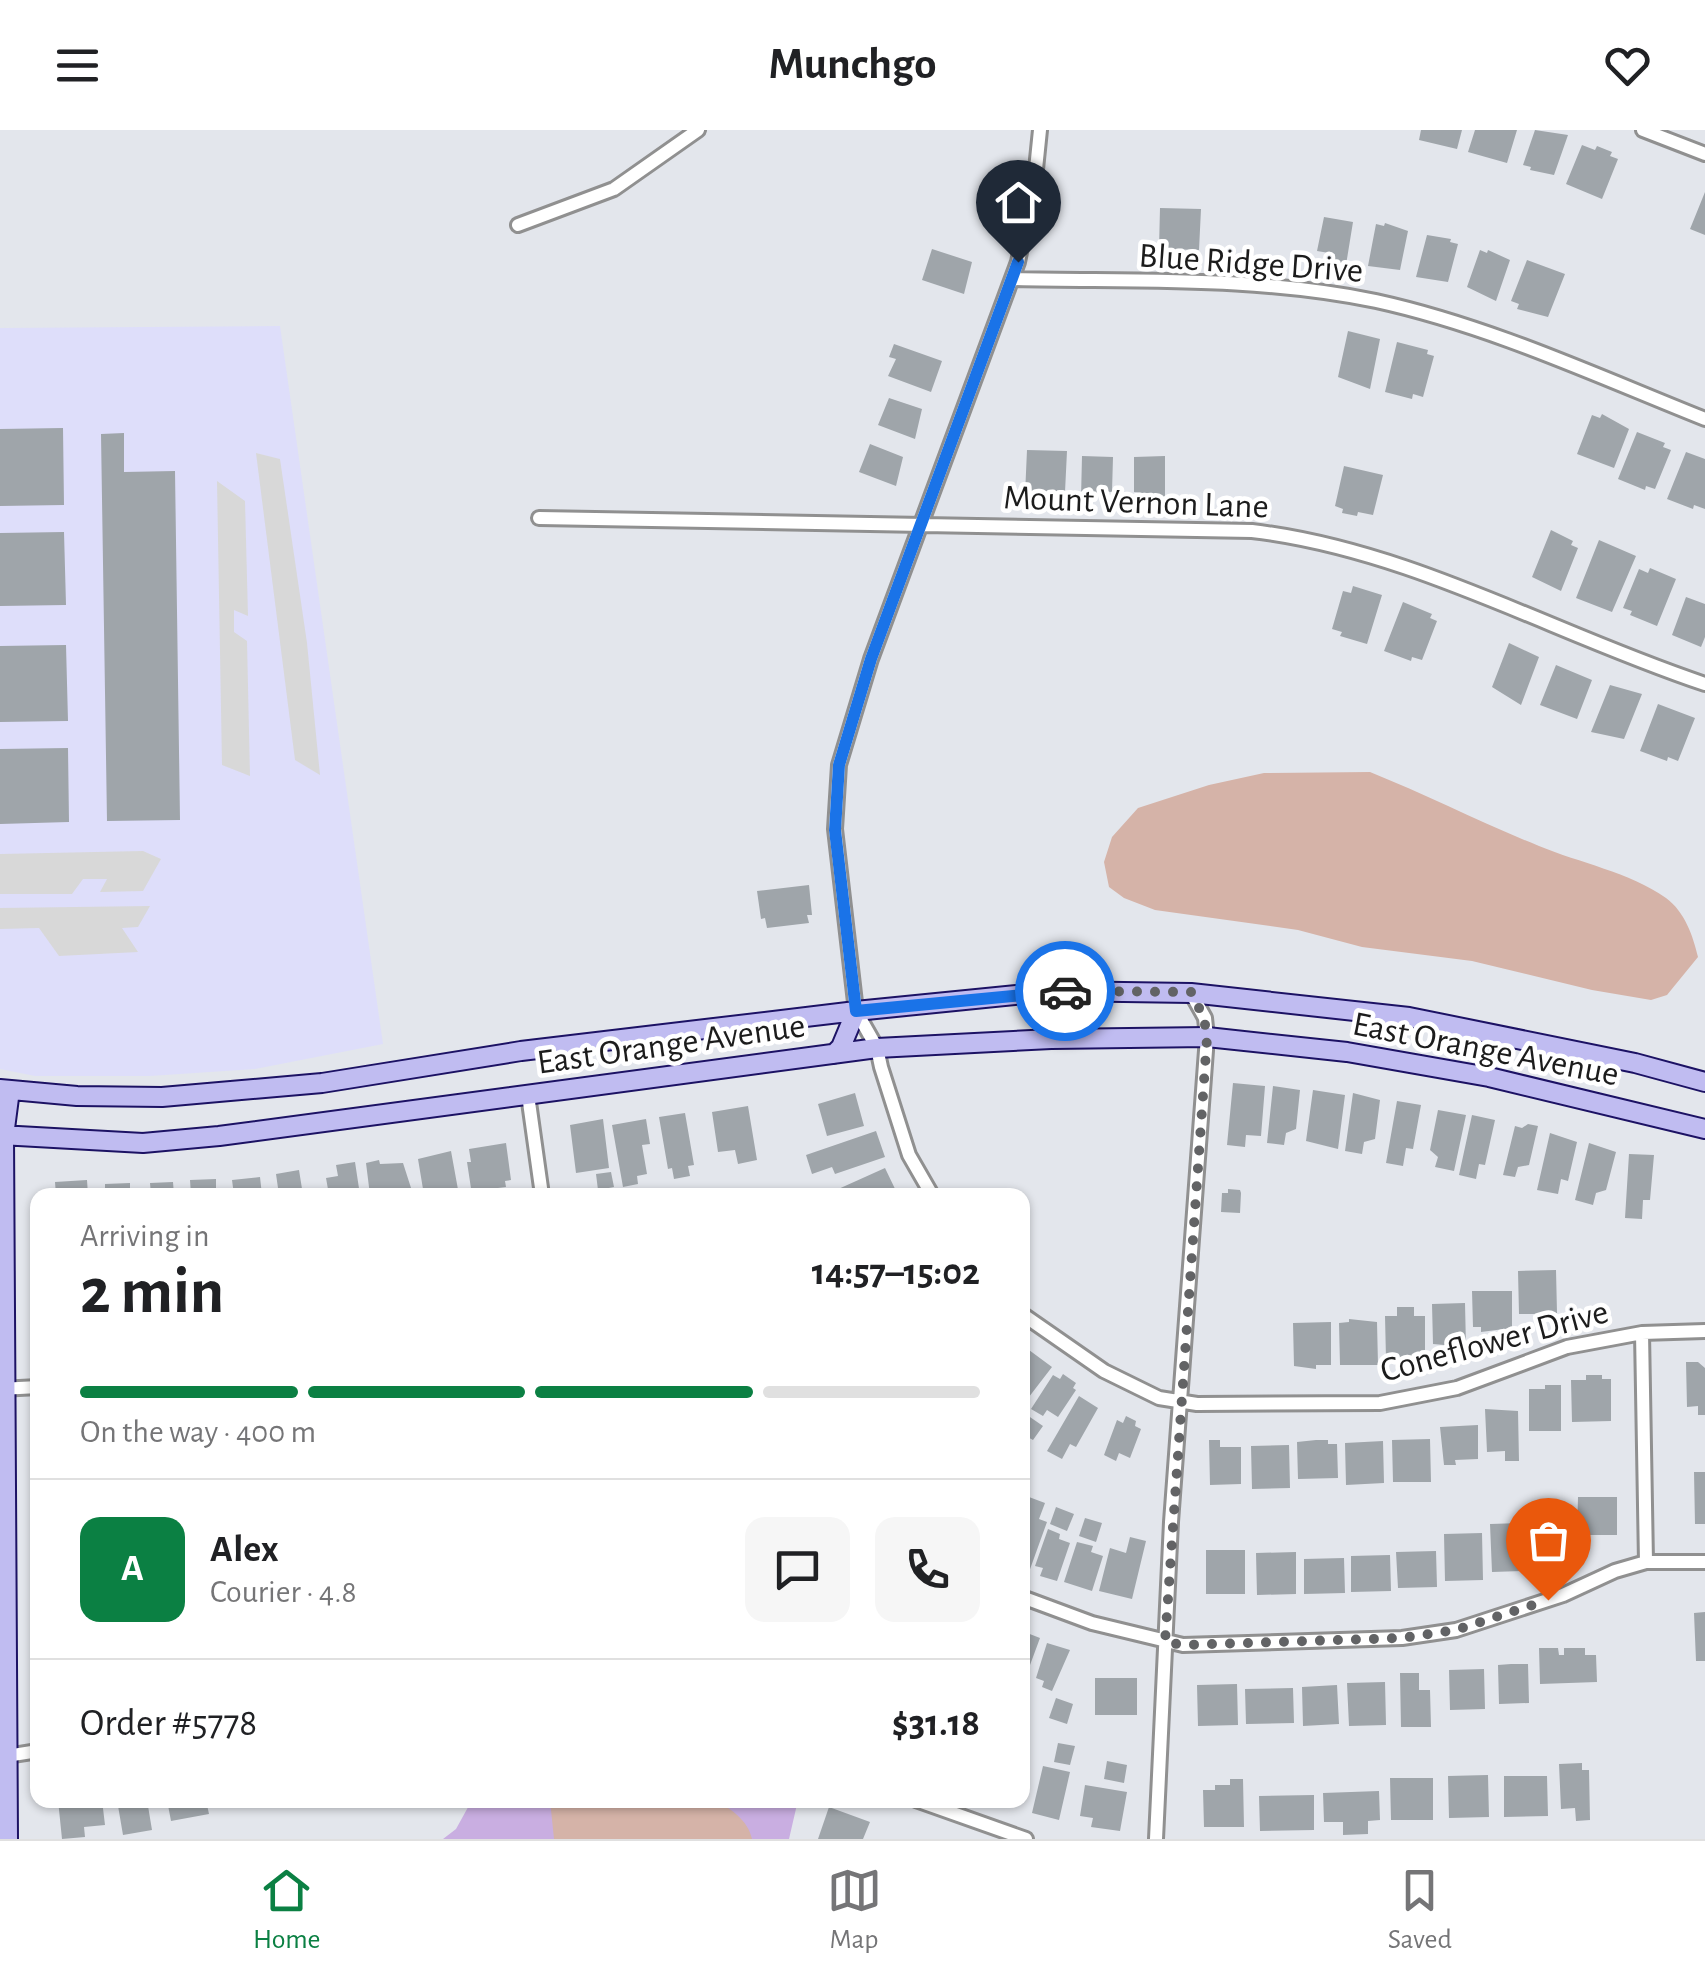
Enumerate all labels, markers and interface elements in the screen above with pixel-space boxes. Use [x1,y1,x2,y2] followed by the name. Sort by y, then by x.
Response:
[50,38,105,93] icon: menu
[1600,38,1655,93] icon: heart
[769,42,936,87] text: Munchgo
[976,160,1061,263] pin
[991,175,1046,230] icon: home
[1137,238,1364,289] street label: Blue Ridge Drive
[1003,480,1269,525] street label: Mount Vernon Lane
[1015,941,1115,1041] courier
[1038,964,1093,1019] icon: car
[1350,1007,1622,1092] street label: East Orange Avenue
[535,1008,807,1081] street label: East Orange Avenue
[80,1220,209,1252] text: Arriving in
[812,1254,980,1292] text: 14:57–15:02
[80,1260,224,1325] text: 2 min
[1377,1294,1612,1389] street label: Coneflower Drive
[80,1416,316,1448] text: On the way · 400 m
[1506,1498,1591,1601] pin
[1521,1513,1576,1568] icon: bag
[745,1517,850,1622] button: chat
[875,1517,980,1622] button: phone
[210,1531,279,1569] text: Alex
[121,1550,144,1588] text: A
[210,1576,357,1608] text: Courier · 4.8
[80,1705,257,1743] text: Order #5778
[892,1705,980,1743] text: $31.18
[253,1863,320,1957] tab: Home
[827,1863,882,1957] tab: Map
[1388,1863,1452,1957] tab: Saved

